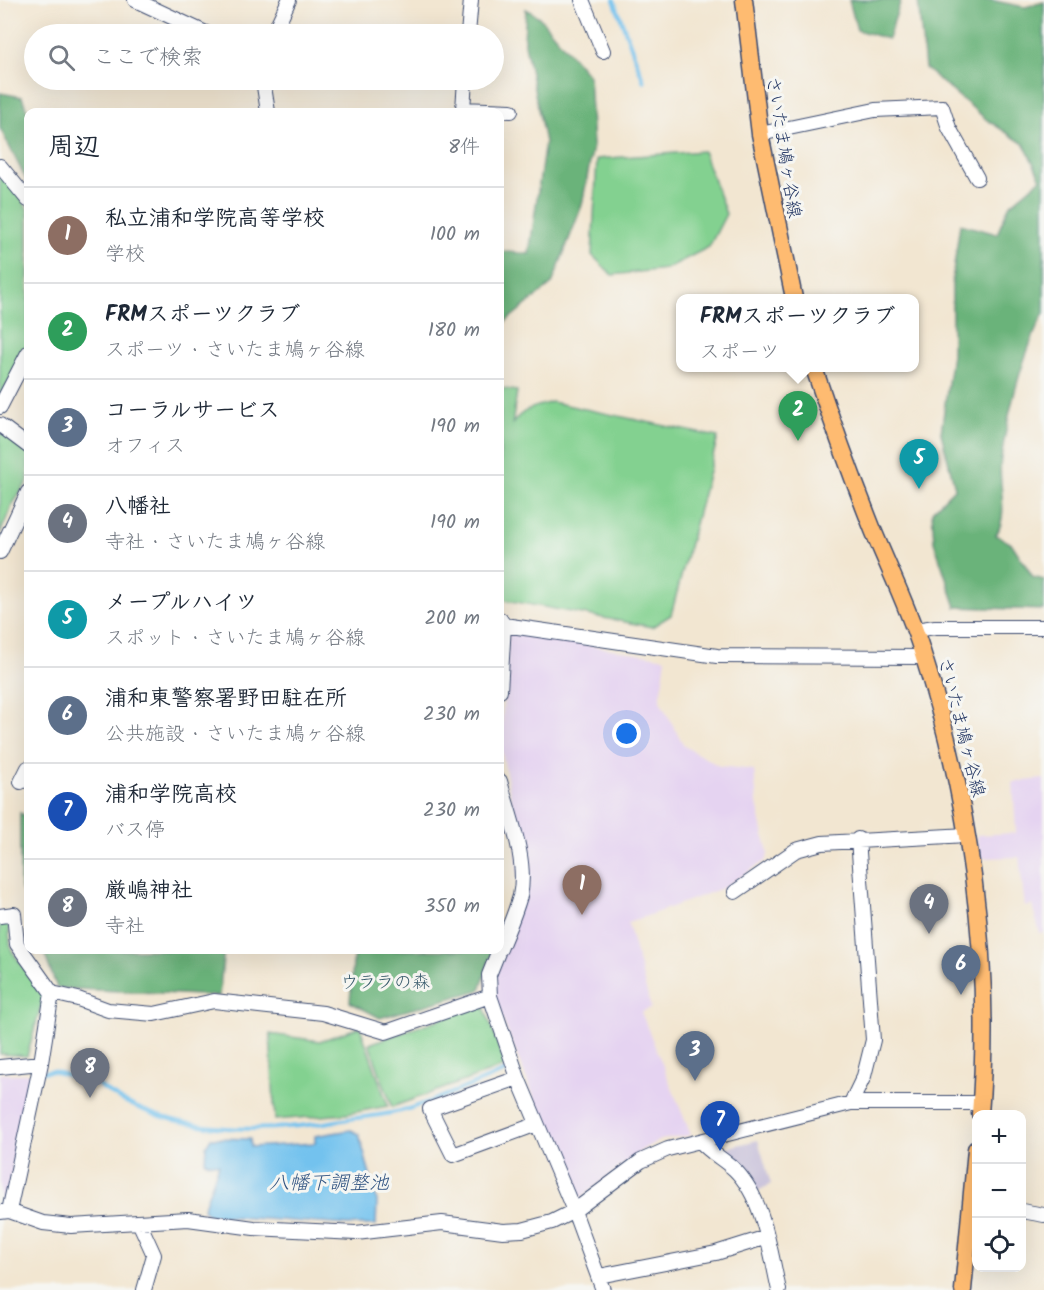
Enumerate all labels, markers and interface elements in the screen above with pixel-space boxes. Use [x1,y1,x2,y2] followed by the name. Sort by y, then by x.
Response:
[24,24,504,90] search box
[45,41,78,74] icon: search
[93,41,203,76] text: ここで検索
[757,74,808,220] street label: さいたま鳩ヶ谷線
[48,127,100,169] text: 周辺
[448,132,480,164] text: 8件
[105,202,325,237] text: 私立浦和学院高等学校
[64,219,71,251] text: 1
[430,219,480,251] text: 100 m
[105,239,145,271] text: 学校
[676,294,919,372] popup
[105,298,300,333] text: FRMスポーツクラブ
[700,300,895,335] text: FRMスポーツクラブ
[62,315,73,347] text: 2
[428,315,480,347] text: 180 m
[105,335,365,367] text: スポーツ · さいたま鳩ヶ谷線
[700,337,779,369] text: スポーツ
[778,392,818,441] pin: 2
[105,394,280,429] text: コーラルサービス
[62,411,73,443] text: 3
[430,411,480,443] text: 190 m
[105,431,185,463] text: オフィス
[900,440,938,489] pin: 5
[105,490,171,525] text: 八幡社
[62,507,73,539] text: 4
[430,507,480,539] text: 190 m
[105,527,325,559] text: 寺社 · さいたま鳩ヶ谷線
[105,586,257,621] text: メープルハイツ
[62,603,73,635] text: 5
[424,603,480,635] text: 200 m
[105,623,365,655] text: スポット · さいたま鳩ヶ谷線
[929,654,992,800] street label: さいたま鳩ヶ谷線
[105,682,347,717] text: 浦和東警察署野田駐在所
[62,699,73,731] text: 6
[423,699,480,731] text: 230 m
[105,719,365,751] text: 公共施設 · さいたま鳩ヶ谷線
[612,719,641,748] your location
[105,778,237,813] text: 浦和学院高校
[63,795,72,827] text: 7
[423,795,480,827] text: 230 m
[105,815,165,847] text: バス停
[562,866,602,915] pin: 1
[105,874,193,909] text: 厳嶋神社
[910,884,948,934] pin: 4
[62,891,73,923] text: 8
[424,891,480,923] text: 350 m
[105,911,145,943] text: 寺社
[942,946,980,995] pin: 6
[340,969,430,998] park label: ウララの森
[676,1032,714,1081] pin: 3
[70,1048,110,1098] pin: 8
[700,1102,740,1151] pin: 7
[972,1110,1026,1272] map controls
[972,1110,1026,1164] button: +
[972,1164,1026,1218] button: −
[269,1168,390,1200] water label: 八幡下調整池
[972,1218,1026,1272] button: locate

